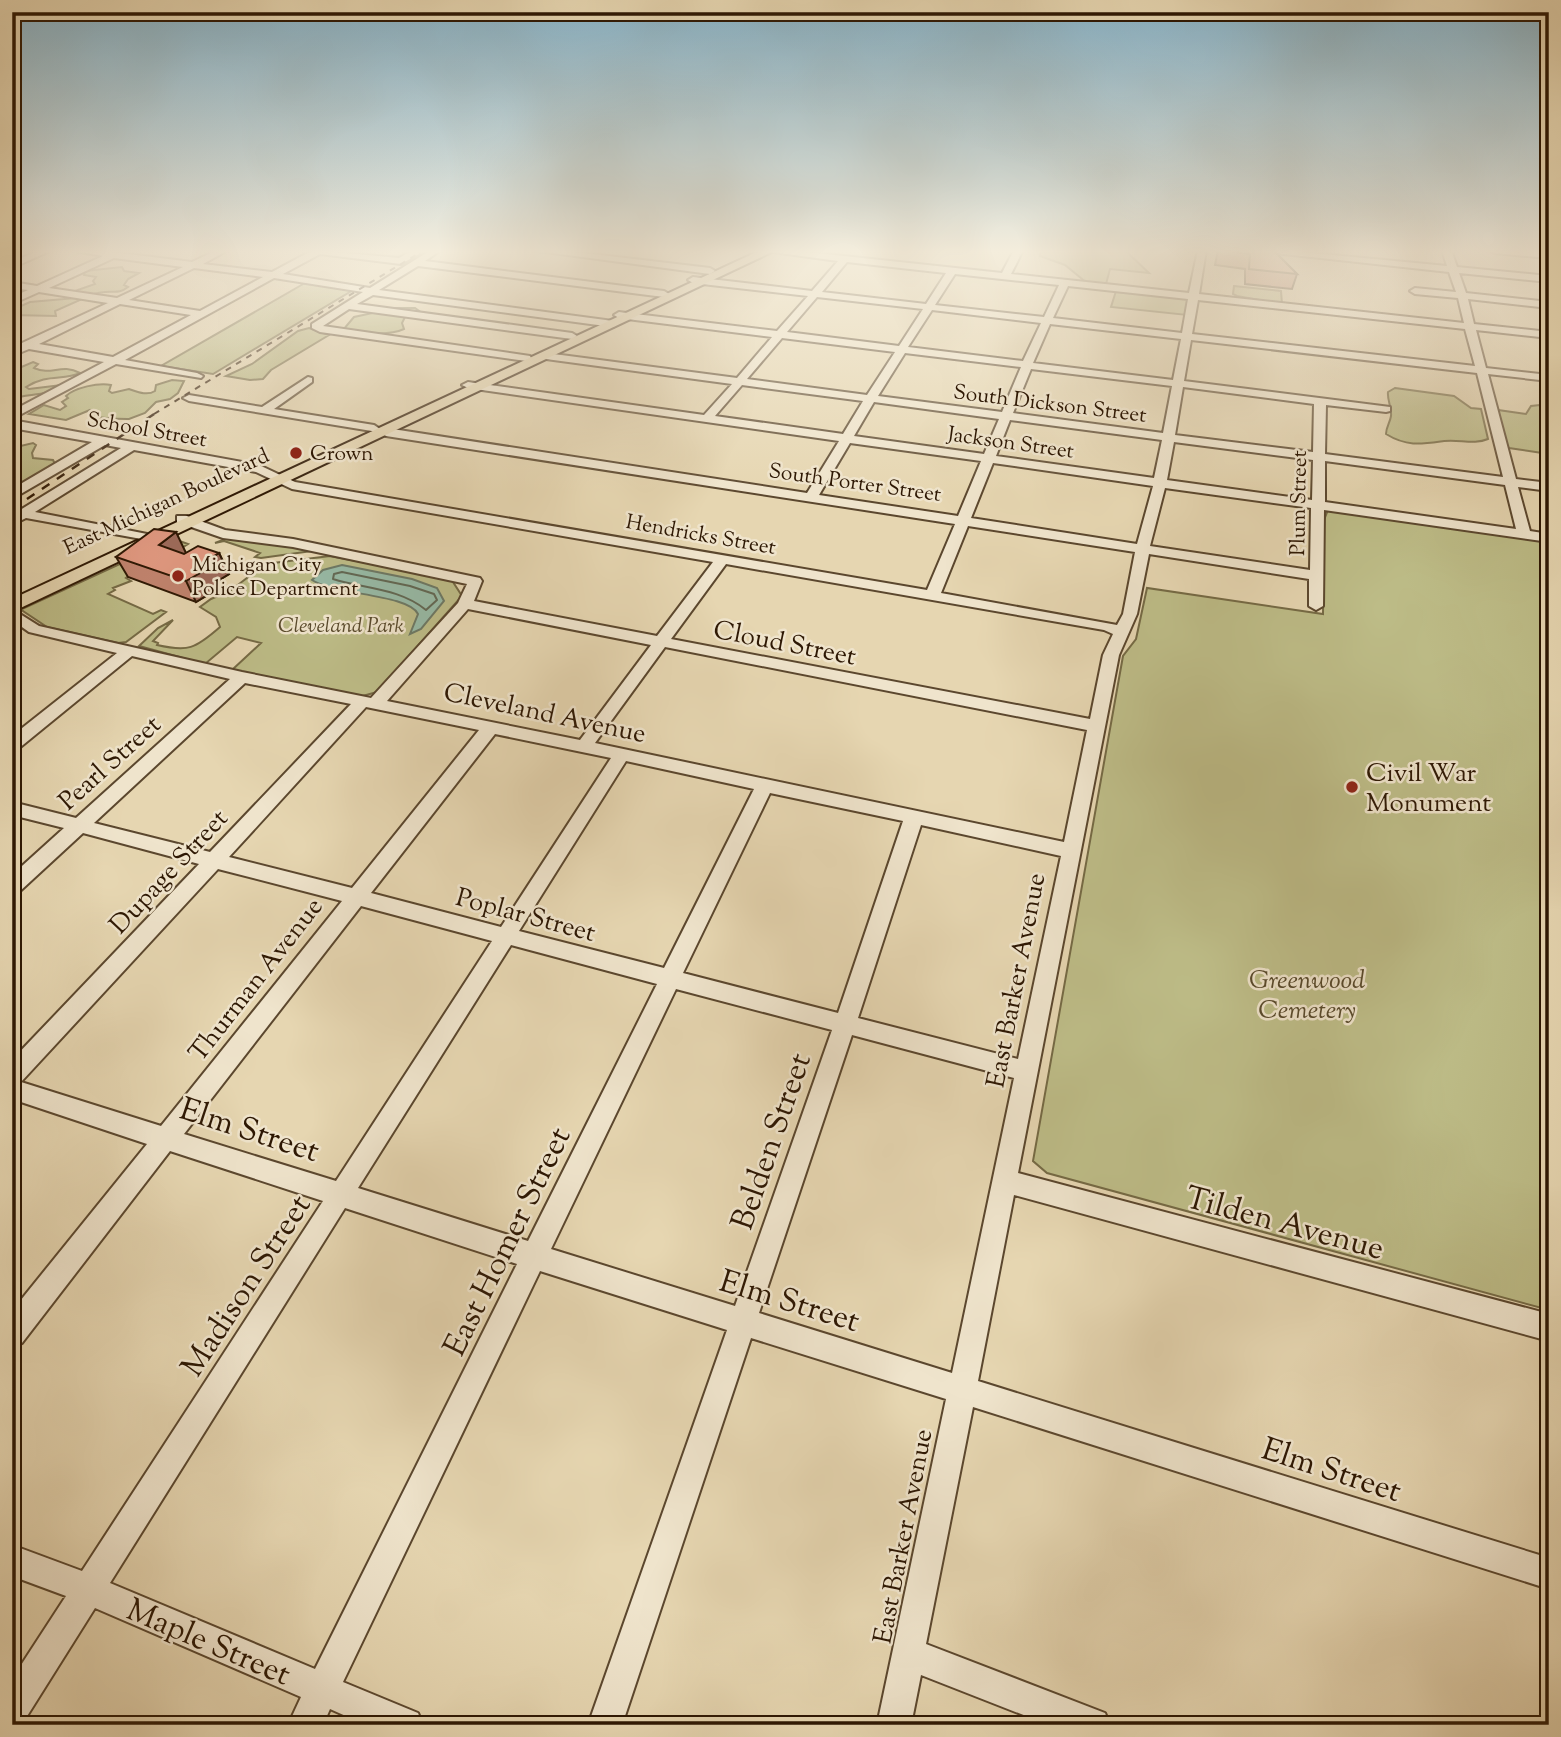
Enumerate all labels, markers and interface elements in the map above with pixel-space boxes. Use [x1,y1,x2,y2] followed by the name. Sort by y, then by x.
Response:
[952,378,1148,432] street label: South Dickson Street
[84,406,209,456] street label: School Street
[945,420,1076,468] street label: Jackson Street
[310,440,374,470] place label: Crown
[59,442,275,564] street label: East Michigan Boulevard
[288,445,304,461] marker: Crown
[1284,450,1316,556] street label: Plum Street
[767,457,943,511] street label: South Porter Street
[623,508,778,564] street label: Hendricks Street
[192,551,358,605] place label: Michigan City Police Department
[170,568,186,584] marker: Michigan City Police Department
[278,612,405,642] park label: Cleveland Park
[710,613,859,676] street label: Cloud Street
[440,675,649,754] street label: Cleveland Avenue
[51,708,170,820] street label: Pearl Street
[1366,756,1491,823] place label: Civil War Monument
[1344,779,1360,795] marker: Civil War Monument
[102,802,238,943] street label: Dupage Street
[979,870,1056,1091] street label: East Barker Avenue
[451,880,599,953] street label: Poplar Street
[181,891,333,1070] street label: Thurman Avenue
[1249,963,1365,1030] park label: Greenwood Cemetery
[721,1047,825,1237] street label: Belden Street
[173,1088,325,1176] street label: Elm Street
[433,1120,584,1365] street label: East Homer Street
[1180,1176,1389,1274] street label: Tilden Avenue
[171,1186,324,1387] street label: Madison Street
[713,1260,865,1346] street label: Elm Street
[866,1426,943,1647] street label: East Barker Avenue
[1255,1428,1407,1516] street label: Elm Street
[119,1589,297,1699] street label: Maple Street

